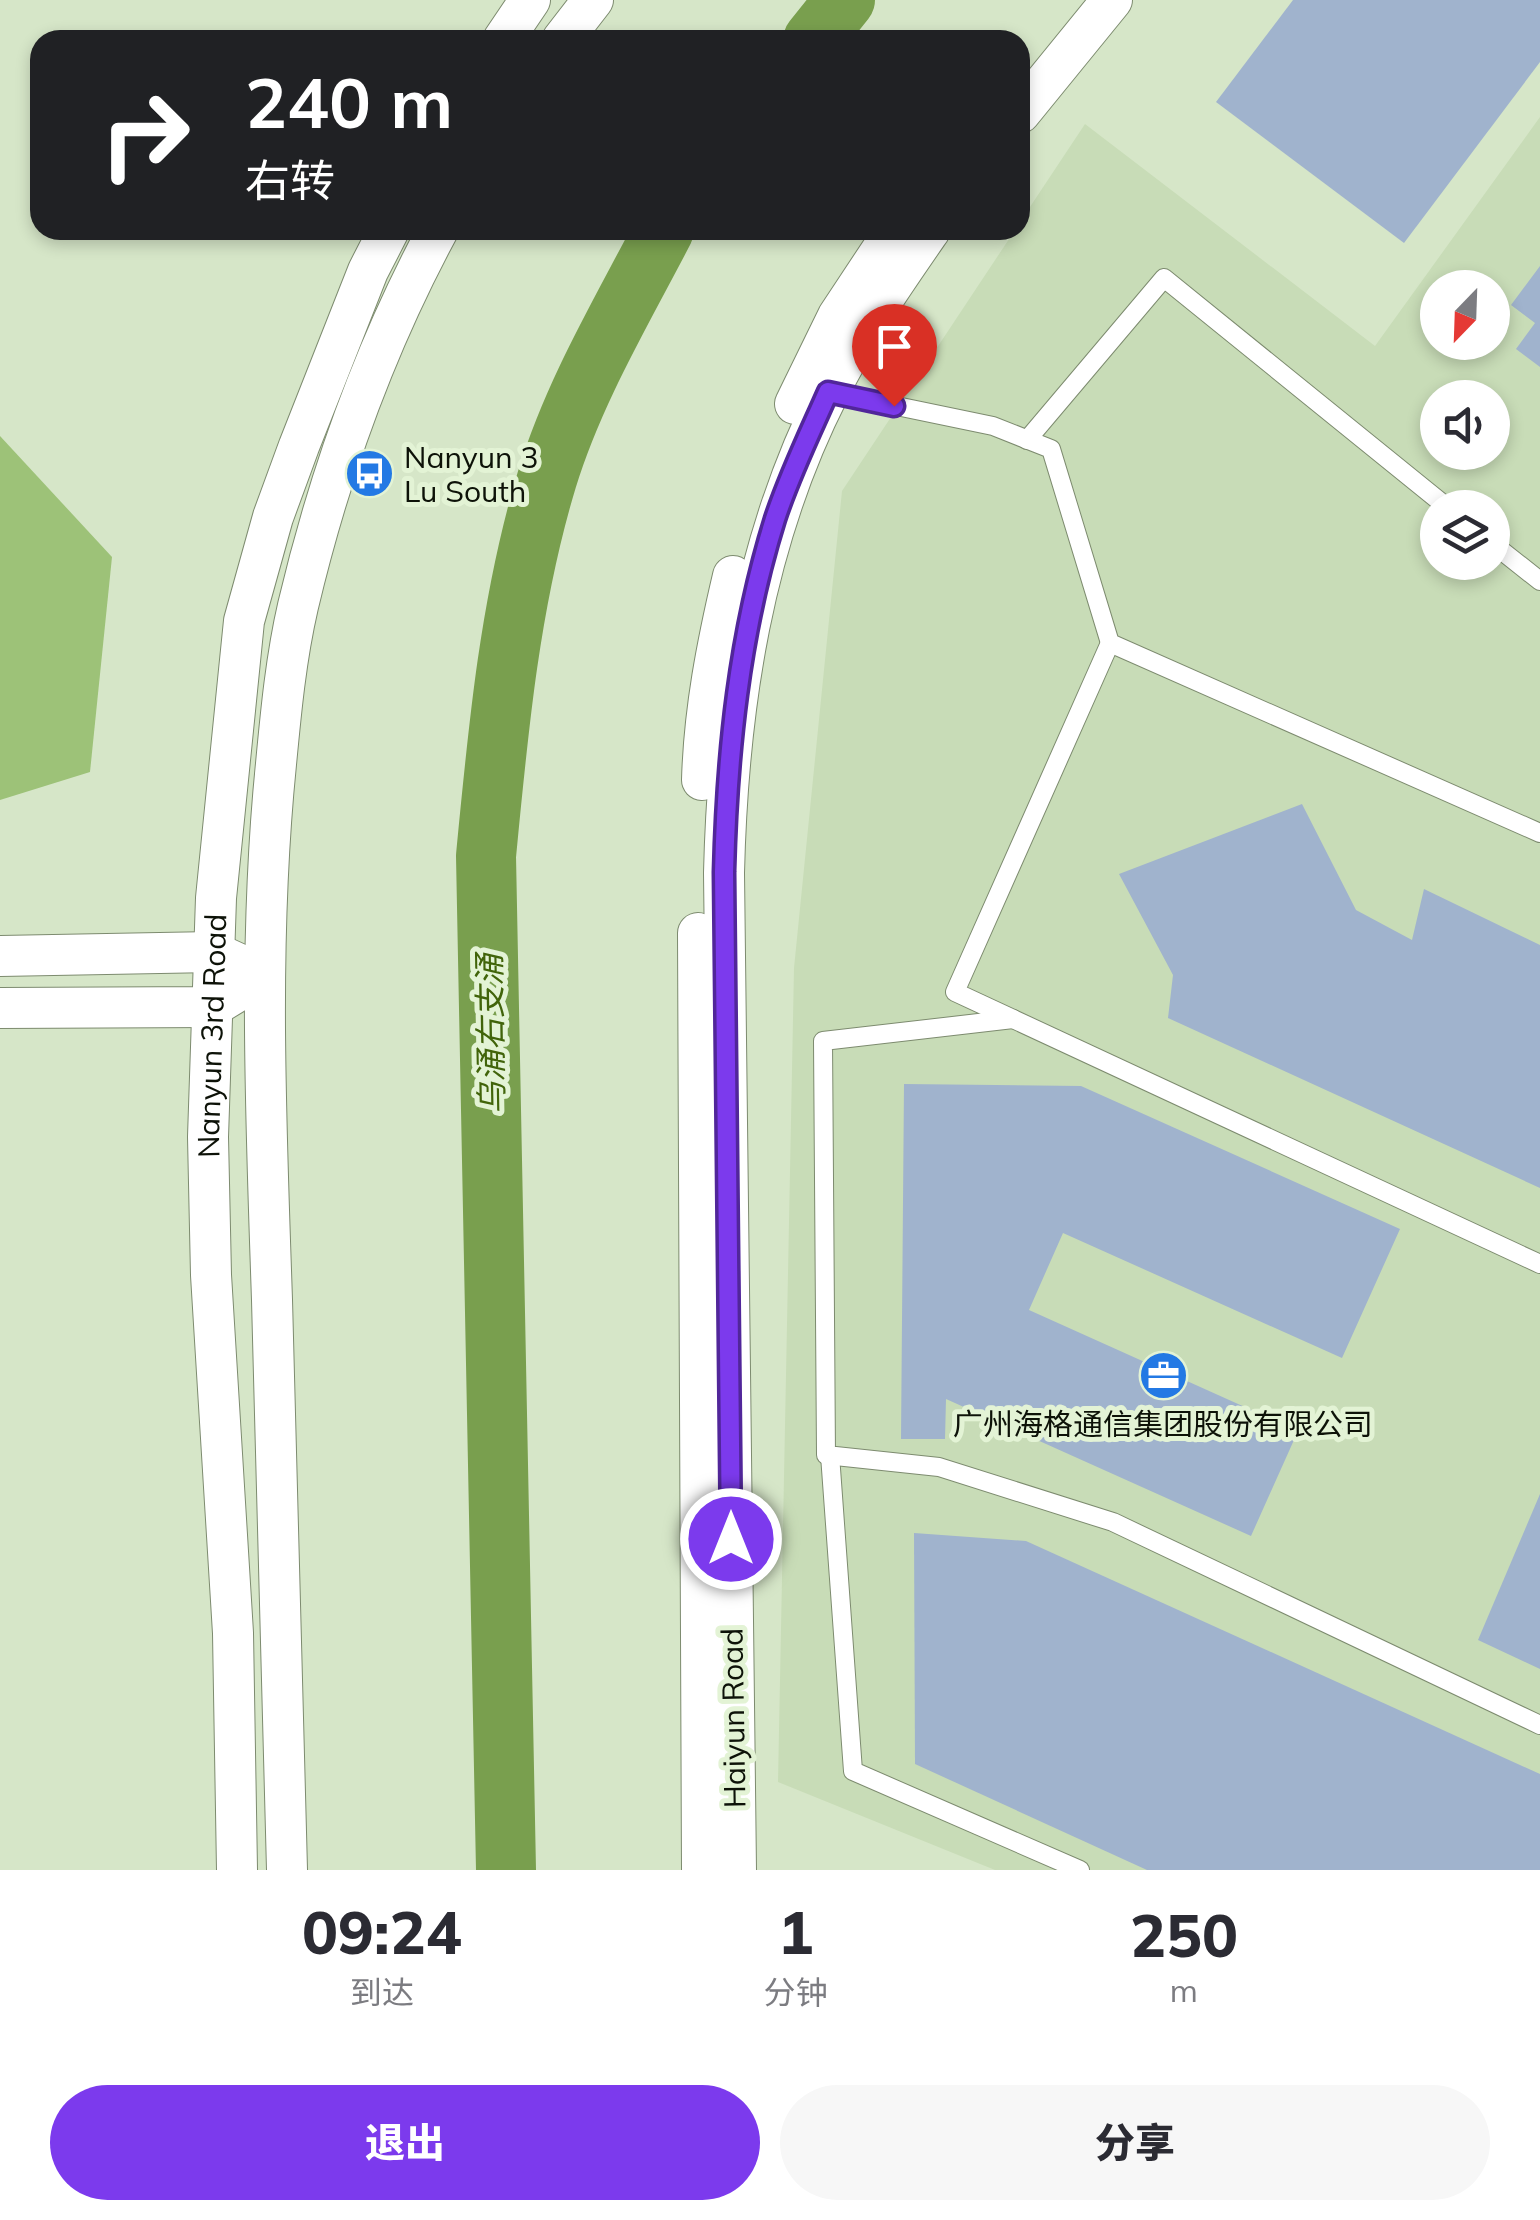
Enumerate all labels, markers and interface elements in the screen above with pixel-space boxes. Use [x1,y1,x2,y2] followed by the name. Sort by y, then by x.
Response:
[245,58,453,146] text: 240 m
[80,70,210,200] icon: right
[245,152,335,208] text: 右转
[1420,270,1510,360] north arrow
[1420,270,1510,580] map controls
[852,304,937,407] pin
[867,319,922,374] icon: arrive
[1420,380,1510,470] button: sound
[404,438,539,510] place label: Nanyun 3 Lu South
[343,448,395,500] bus stop icon: Nanyun 3 Lu South
[1420,490,1510,580] button: layers
[189,913,234,1158] street label: Nanyun 3rd Road
[469,951,511,1114] water label: 乌涌右支涌
[1137,1349,1189,1401] office icon: 广州海格通信集团股份有限公司
[953,1405,1373,1443] place label: 广州海格通信集团股份有限公司
[679,1487,783,1591] position arrow
[712,1628,754,1808] street label: Haiyun Road
[302,1894,462,1969] text: 09:24
[778,1894,814,1969] text: 1
[1130,1897,1238,1972] text: 250
[1170,1970,1198,2010] text: m
[350,1972,414,2012] text: 到达
[764,1972,828,2012] text: 分钟
[50,2085,760,2200] button: 退出
[780,2085,1490,2200] button: 分享

